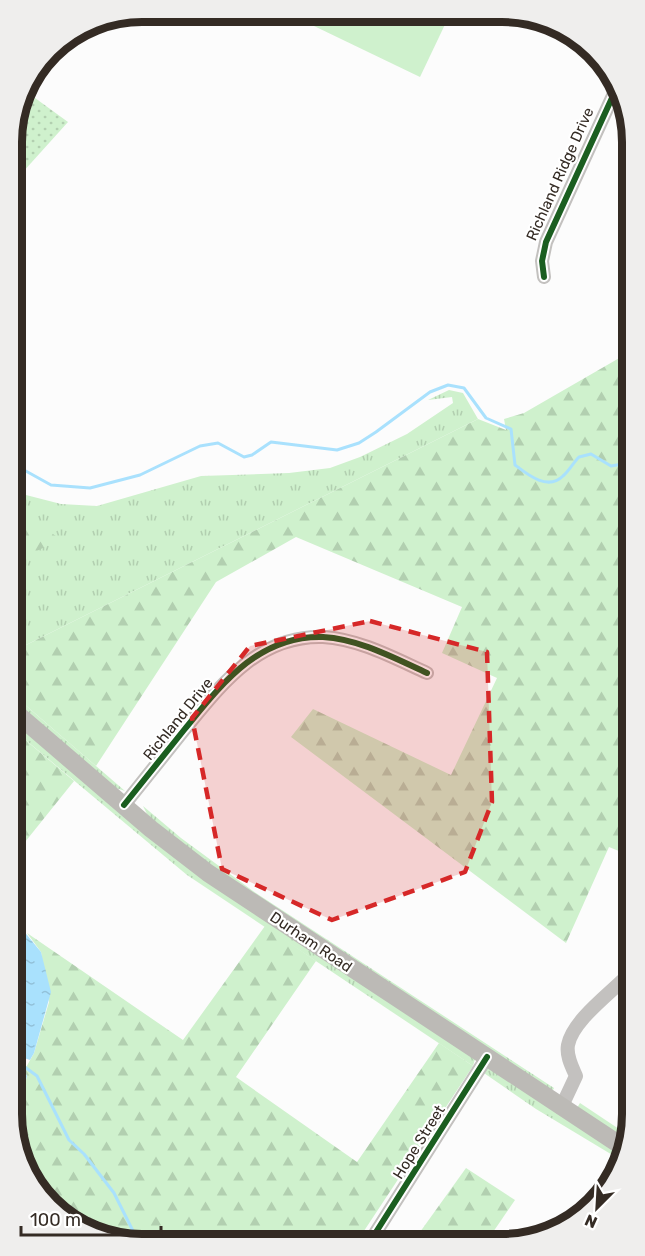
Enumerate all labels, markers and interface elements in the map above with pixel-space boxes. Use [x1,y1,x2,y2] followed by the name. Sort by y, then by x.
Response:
[522,105,598,243] street label: Richland Ridge Drive
[139,674,217,764] street label: Richland Drive
[267,908,355,976] street label: Durham Road
[389,1102,449,1182] street label: Hope Street
[567,1178,627,1238] north arrow
[21,1199,160,1237] scale bar
[30,1209,81,1231] text: 100 m
[582,1210,600,1232] text: N

